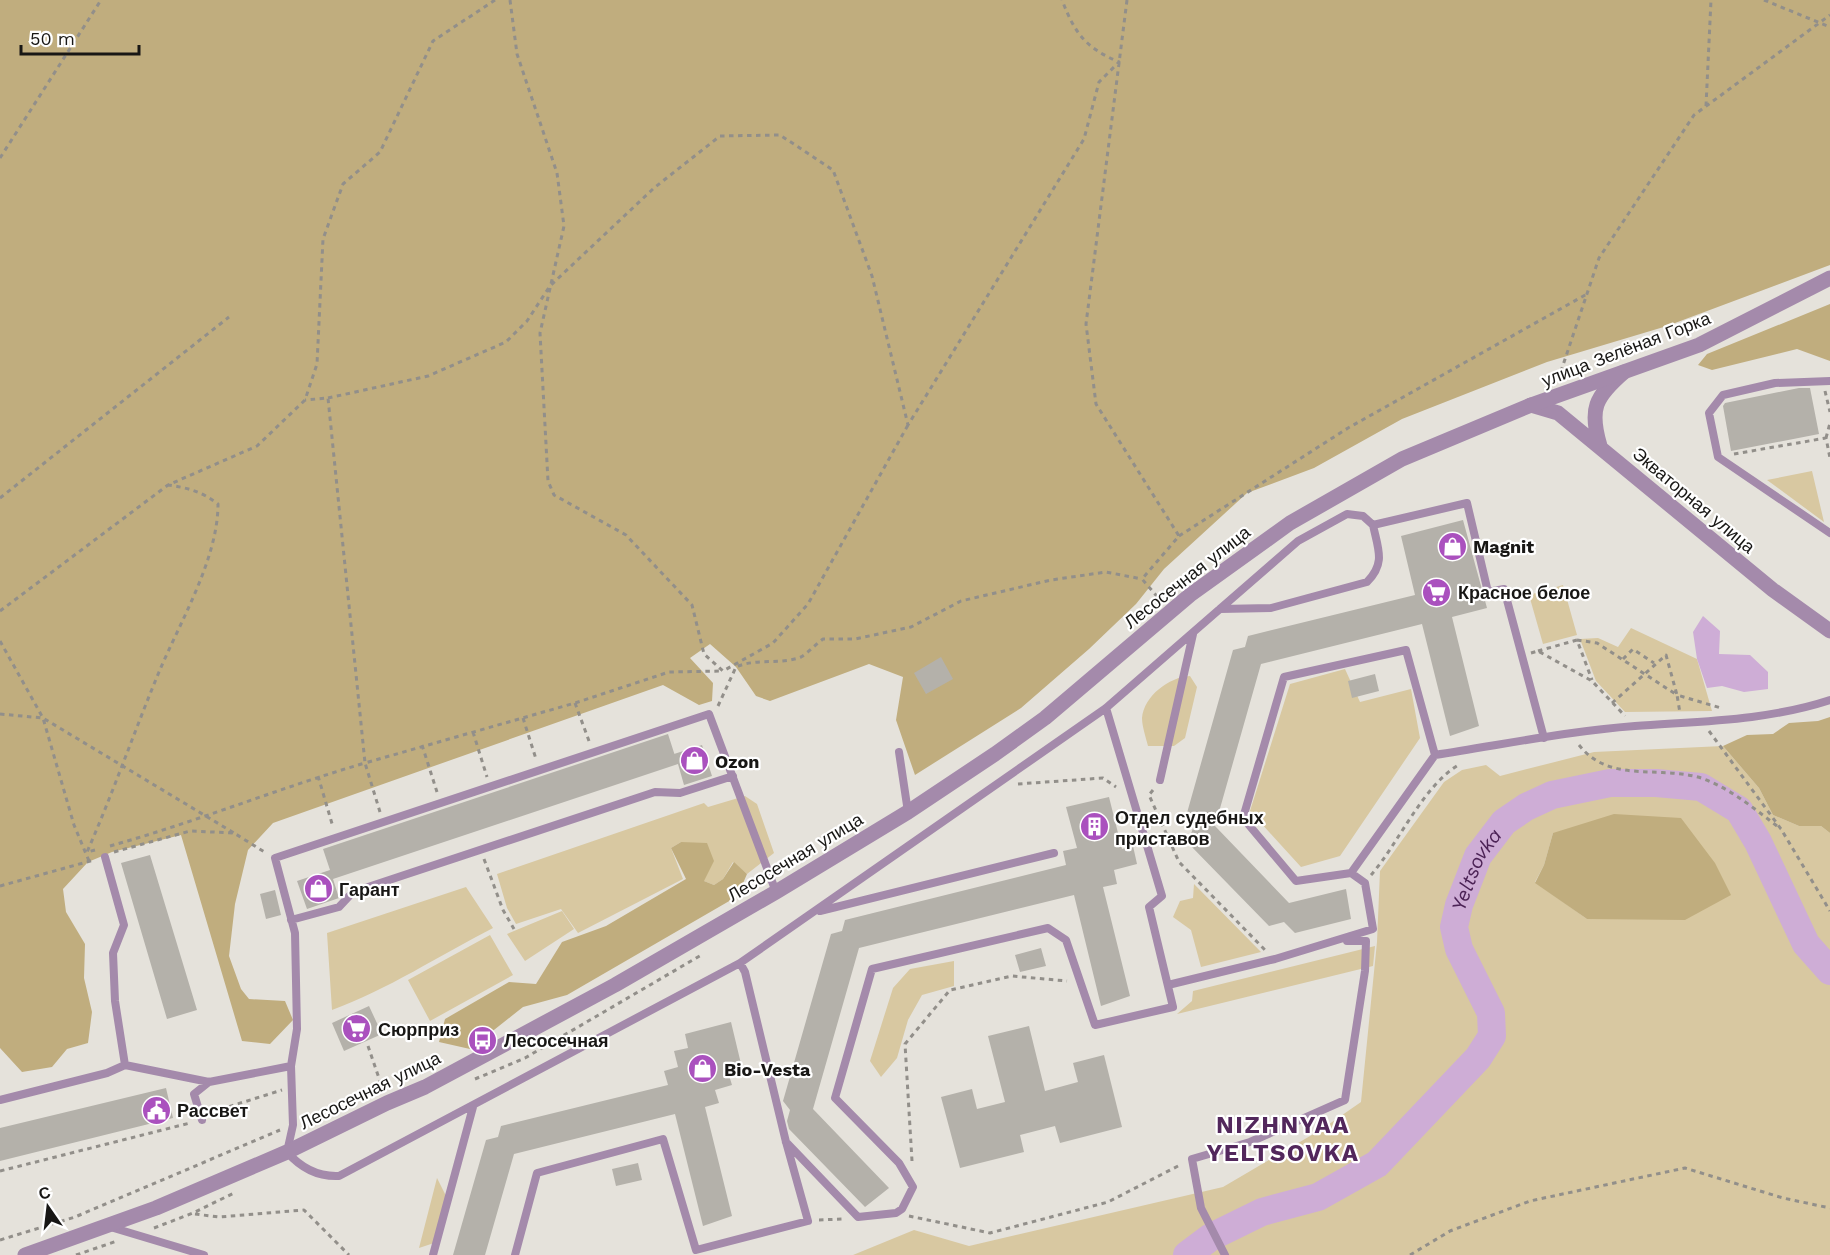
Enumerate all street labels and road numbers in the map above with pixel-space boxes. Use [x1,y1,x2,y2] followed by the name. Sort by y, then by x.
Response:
[1539,307,1714,391] street label: улица Зелёная Горка
[1629,443,1760,558] street label: Экваторная улица
[1120,521,1255,633] street label: Лесосечная улица
[724,808,867,906] street label: Лесосечная улица
[296,1046,445,1133] street label: Лесосечная улица

